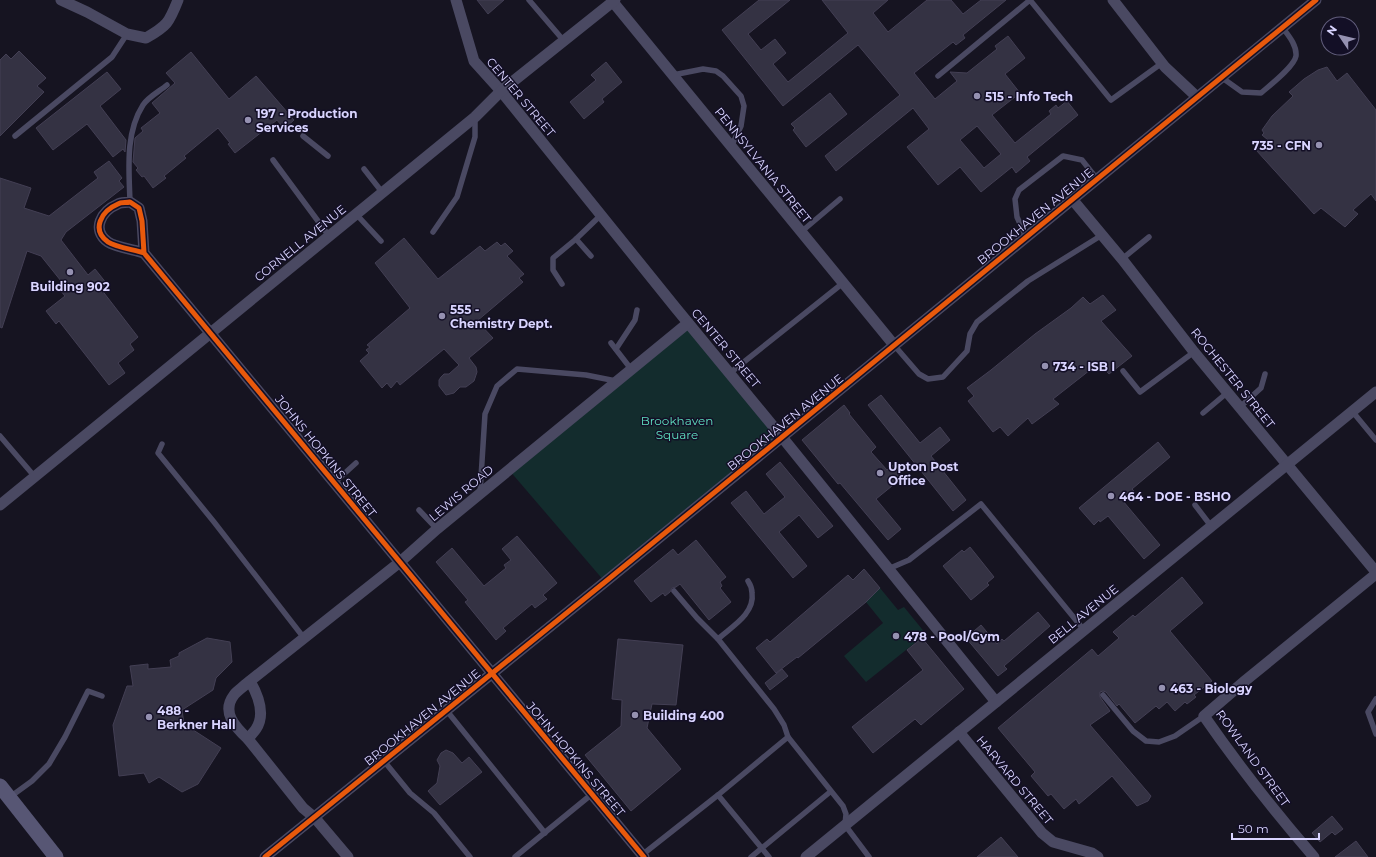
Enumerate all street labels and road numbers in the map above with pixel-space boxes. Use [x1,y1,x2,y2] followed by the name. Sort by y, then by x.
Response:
[484,54,559,140] street label: CENTER STREET
[712,104,814,226] street label: PENNSYLVANIA STREET
[974,165,1096,267] street label: BROOKHAVEN AVENUE
[251,201,349,285] street label: CORNELL AVENUE
[689,305,764,391] street label: CENTER STREET
[1188,325,1278,431] street label: ROCHESTER STREET
[724,371,846,473] street label: BROOKHAVEN AVENUE
[272,391,380,520] street label: JOHNS HOPKINS STREET
[426,462,496,524] street label: LEWIS ROAD
[1045,581,1121,647] street label: BELL AVENUE
[361,666,483,768] street label: BROOKHAVEN AVENUE
[523,698,629,820] street label: JOHN HOPKINS STREET
[1213,707,1293,809] street label: ROWLAND STREET
[974,733,1057,827] street label: HARVARD STREET

